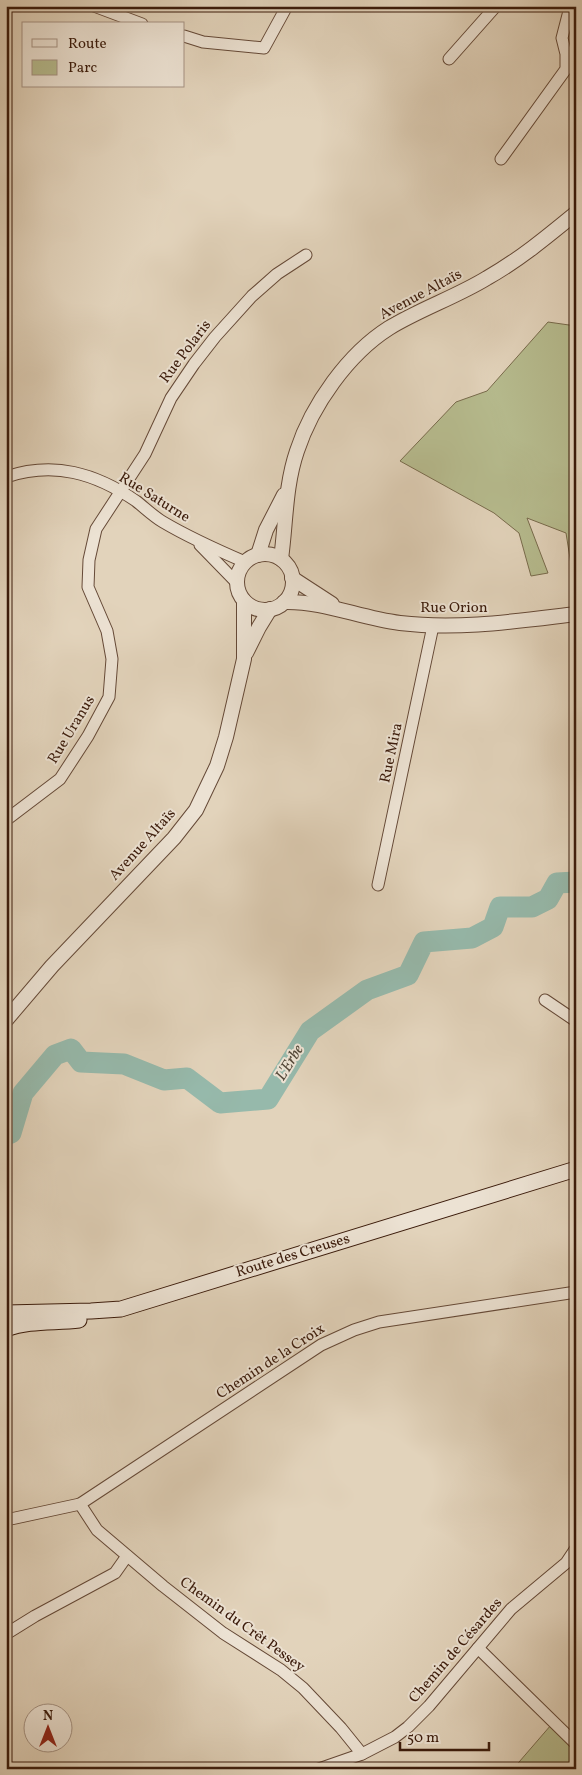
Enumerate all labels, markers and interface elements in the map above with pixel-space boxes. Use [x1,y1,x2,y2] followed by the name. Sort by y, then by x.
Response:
[22,22,185,88] legend
[68,34,107,55] text: Route
[68,58,97,79] text: Parc
[376,264,466,326] street label: Avenue Altaïs
[155,316,217,388] street label: Rue Polaris
[114,468,194,528] street label: Rue Saturne
[420,598,488,619] street label: Rue Orion
[43,692,101,768] street label: Rue Uranus
[375,721,409,785] street label: Rue Mira
[105,804,181,886] street label: Avenue Altaïs
[270,1041,310,1085] water label: L'Erbe
[233,1229,353,1283] street label: Route des Creuses
[213,1319,329,1405] street label: Chemin de la Croix
[175,1572,309,1678] street label: Chemin du Crêt Pessey
[404,1594,508,1708] street label: Chemin de Césardes
[22,1702,72,1752] north arrow
[43,1707,53,1726] text: N
[400,1720,488,1752] scale bar
[407,1728,439,1749] text: 50 m

